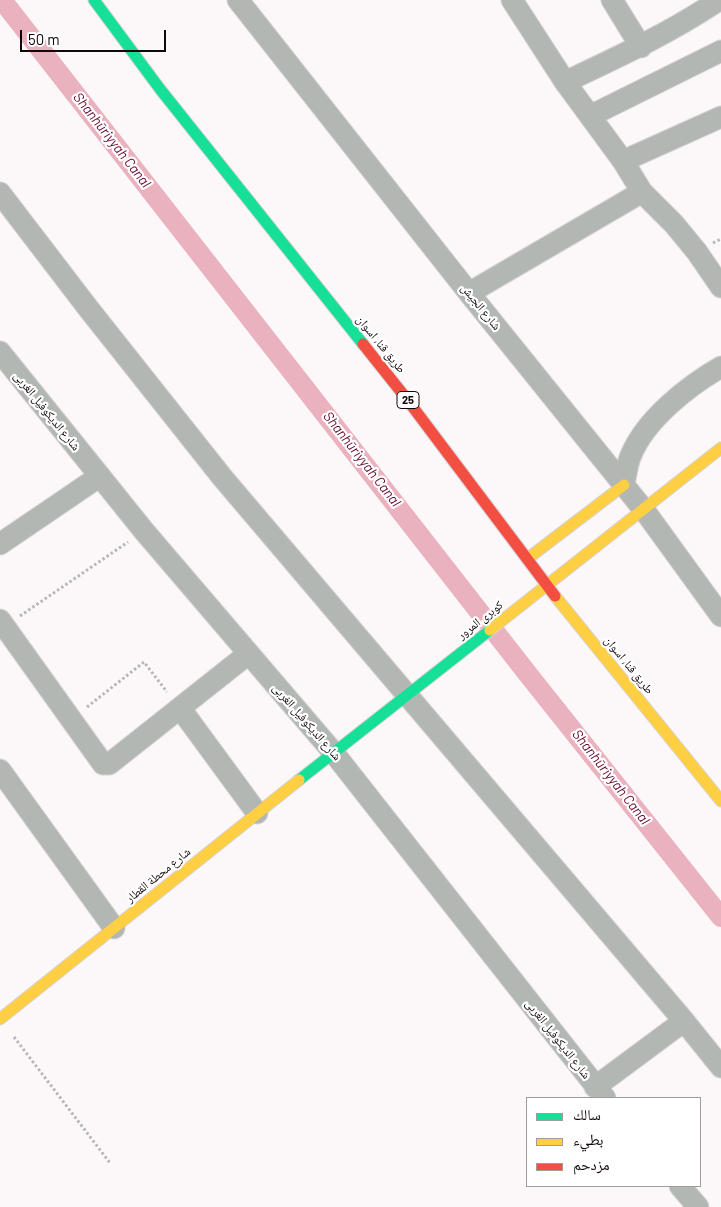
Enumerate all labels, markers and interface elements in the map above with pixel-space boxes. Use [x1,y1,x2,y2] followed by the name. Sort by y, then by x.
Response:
[22,20,169,52] scale bar
[28,30,60,48] text: 50 m
[70,89,154,191] water label: Shanhūriyyah Canal
[458,281,504,333] street label: شارع الجيش
[353,312,409,376] street label: طريق قنا, اسوان
[11,369,83,453] street label: شارع الديكوفيل الغربى
[397,392,419,408] road number: 25
[320,408,404,510] water label: Shanhūriyyah Canal
[454,598,506,642] street label: كوبرى المرور
[601,633,657,697] street label: طريق قنا, اسوان
[270,681,344,763] street label: شارع الديكوفيل الغربى
[569,726,653,828] water label: Shanhūriyyah Canal
[123,844,193,906] street label: شارع محطة القطار
[522,996,594,1082] street label: شارع الديكوفيل الغربى
[526,1097,701,1187] legend
[573,1105,601,1123] text: سالك
[573,1130,603,1148] text: بطيء
[573,1155,610,1173] text: مزدحم

